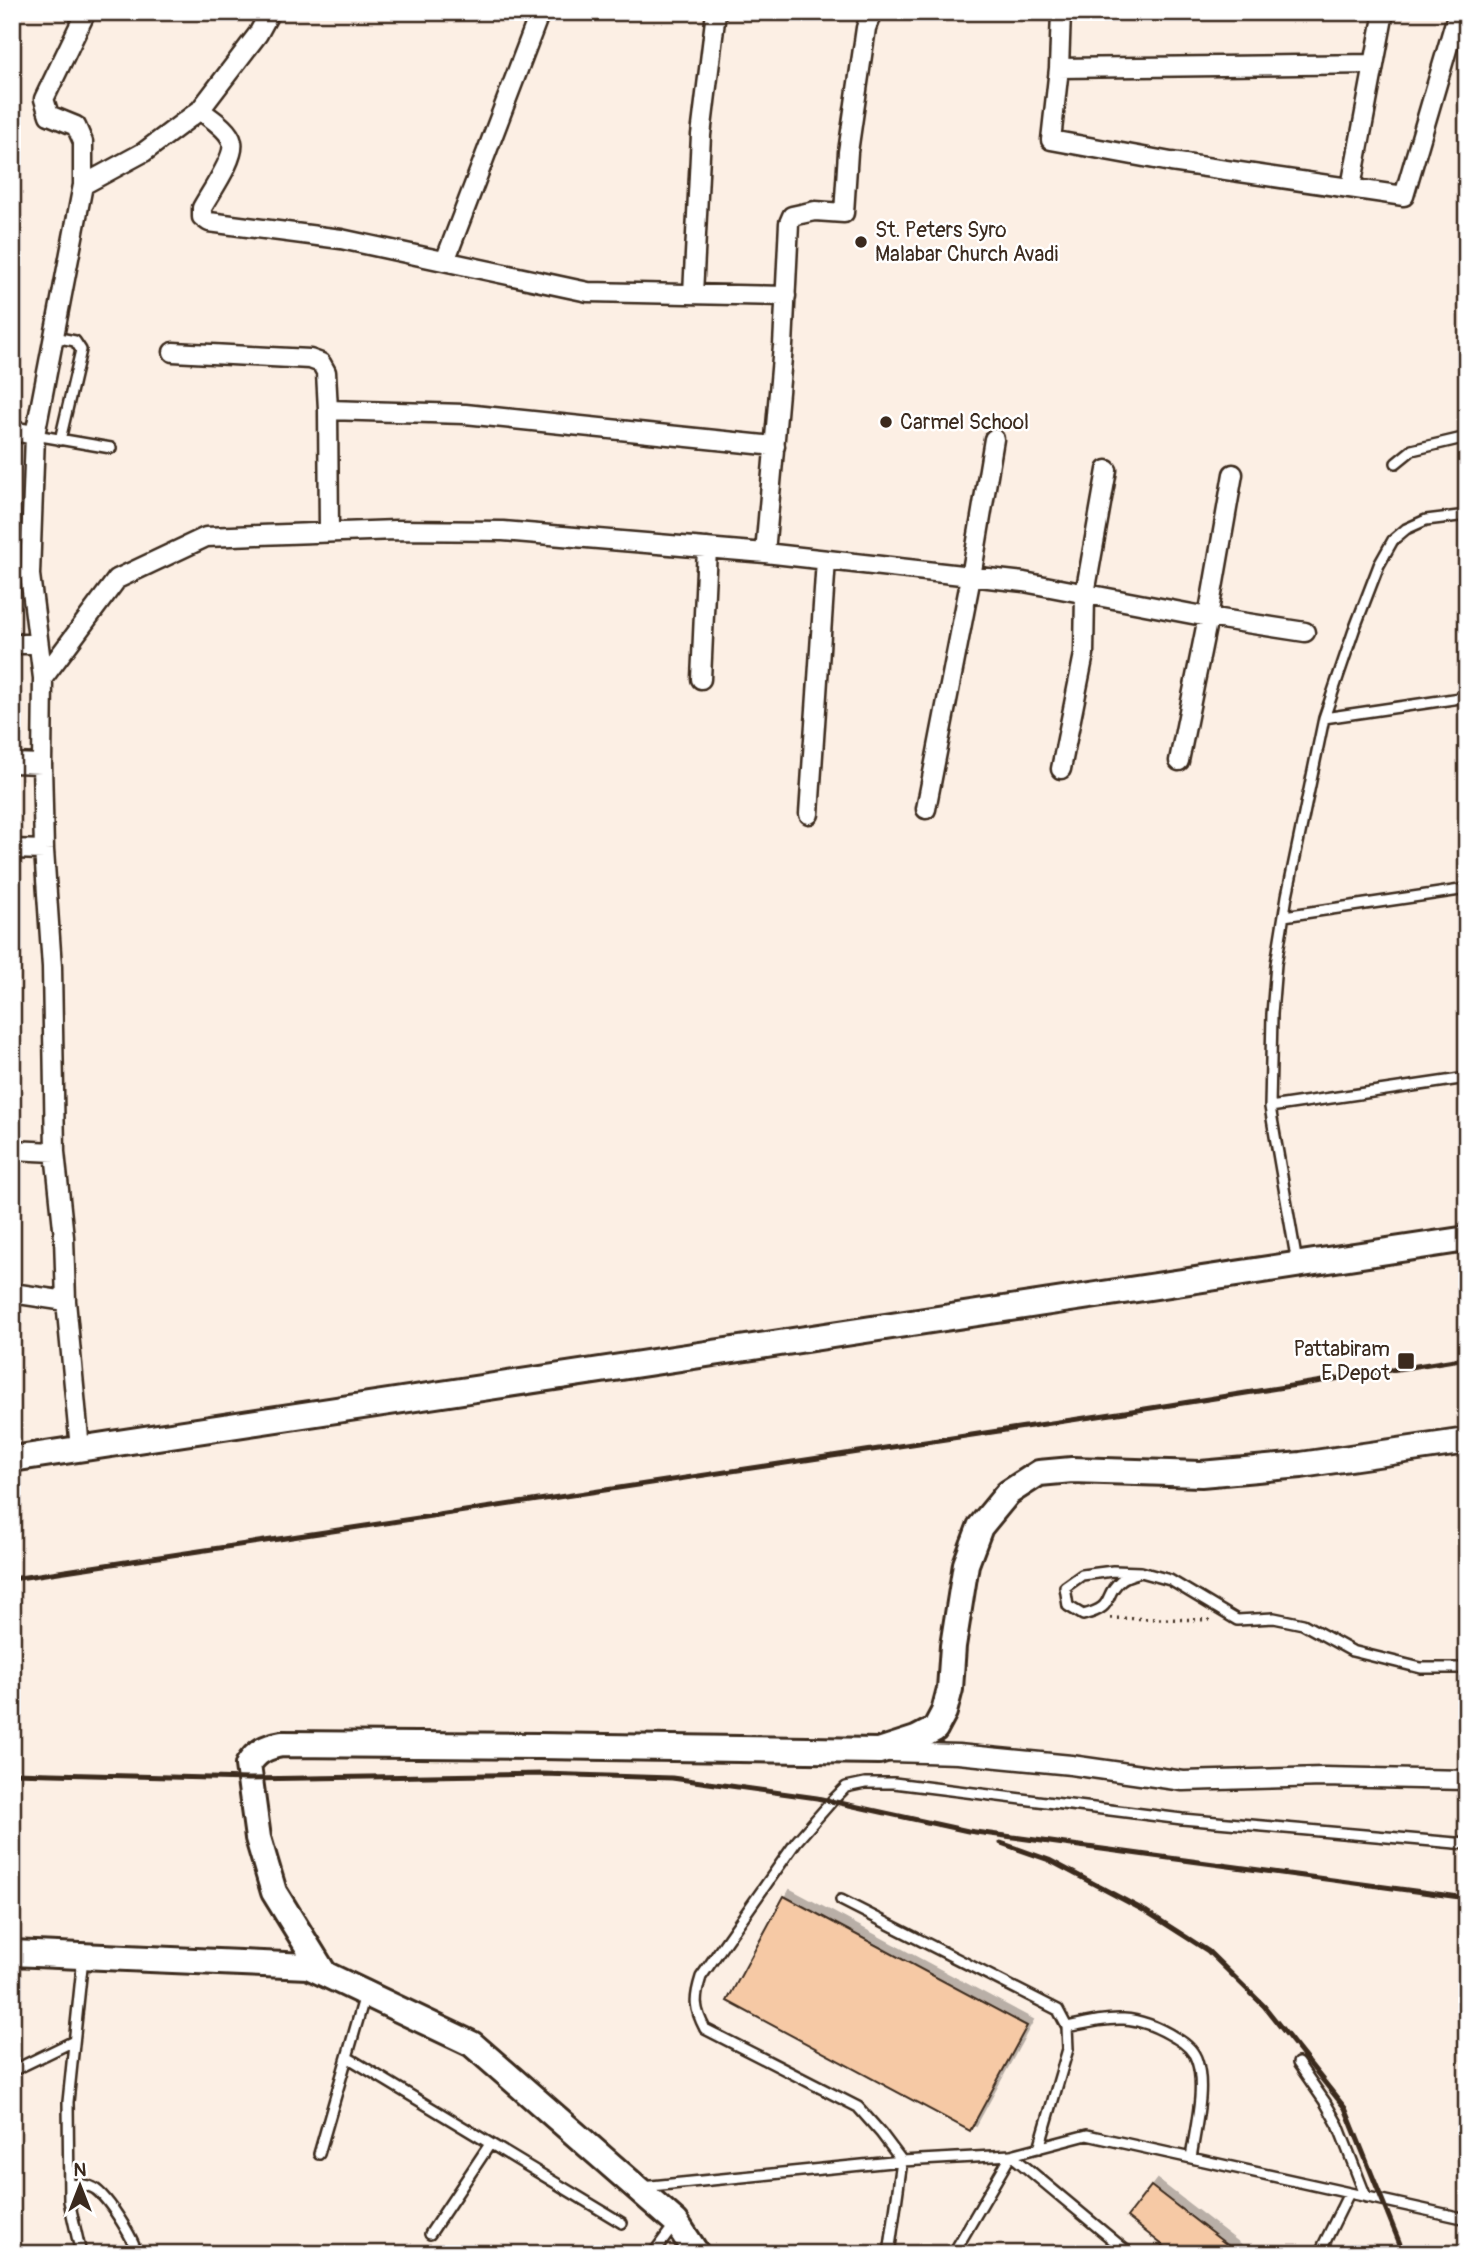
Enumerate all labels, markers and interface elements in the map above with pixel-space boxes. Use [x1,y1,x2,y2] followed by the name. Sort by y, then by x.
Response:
[875,217,1059,268] place label: St. Peters Syro Malabar Church Avadi
[853,234,869,250] marker: St. Peters Syro Malabar Church Avadi
[900,409,1029,436] place label: Carmel School
[878,414,894,430] marker: Carmel School
[1293,1336,1391,1387] place label: Pattabiram E Depot
[1396,1351,1416,1371] marker: Pattabiram E Depot
[46,2150,116,2220] north arrow
[74,2158,87,2182] text: N

